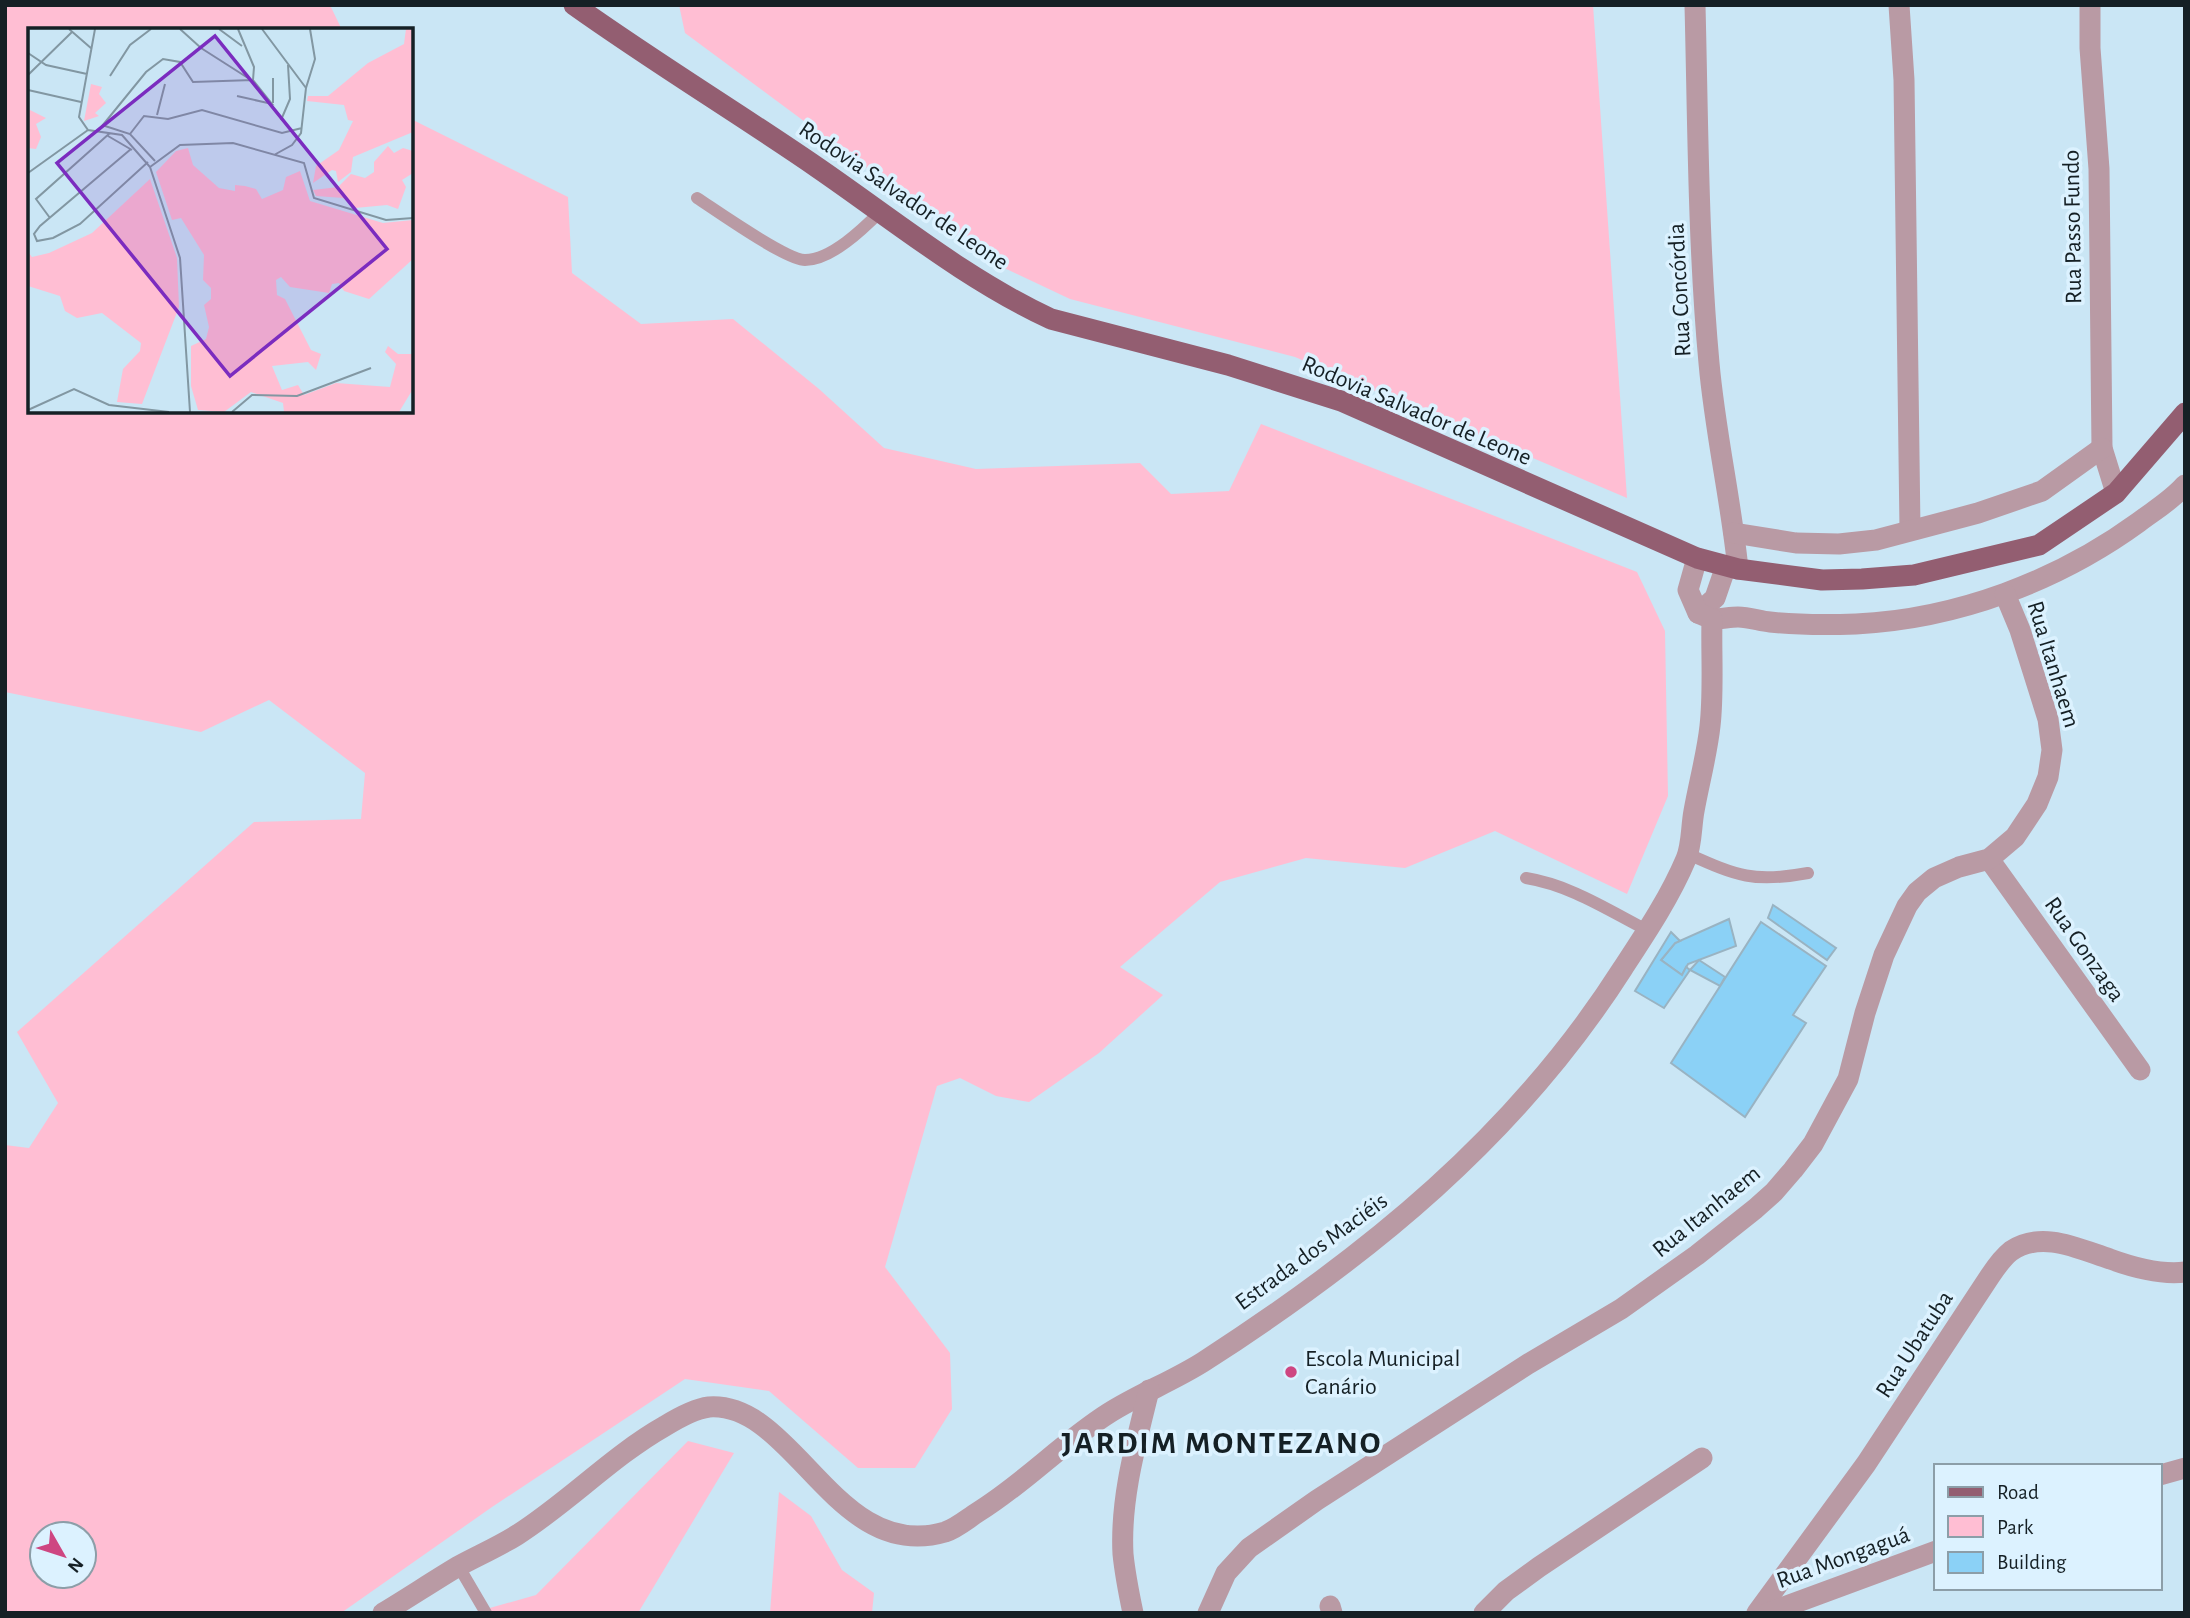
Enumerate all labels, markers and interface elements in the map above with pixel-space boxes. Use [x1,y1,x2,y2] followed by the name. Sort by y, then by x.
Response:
[28,28,413,413] inset map
[794,117,1012,275] street label: Rodovia Salvador de Leone
[2060,150,2086,304] street label: Rua Passo Fundo
[1665,222,1695,357] street label: Rua Concórdia
[1298,352,1535,470] street label: Rodovia Salvador de Leone
[2022,598,2084,730] street label: Rua Itanhaem
[2040,893,2129,1006] street label: Rua Gonzaga
[1648,1161,1765,1262] street label: Rua Itanhaem
[1231,1189,1392,1315] street label: Estrada dos Maciéis
[1872,1287,1958,1402] street label: Rua Ubatuba
[1305,1347,1460,1399] place label: Escola Municipal Canário
[1283,1364,1299,1380] marker: Escola Municipal Canário
[1062,1427,1382,1459] district label: JARDIM MONTEZANO
[1934,1464,2162,1590] legend
[1997,1482,2039,1503] text: Road
[1997,1517,2034,1538] text: Park
[28,1520,98,1590] north arrow
[1773,1523,1913,1593] street label: Rua Mongaguá
[1997,1552,2067,1573] text: Building
[64,1554,87,1576] text: N

